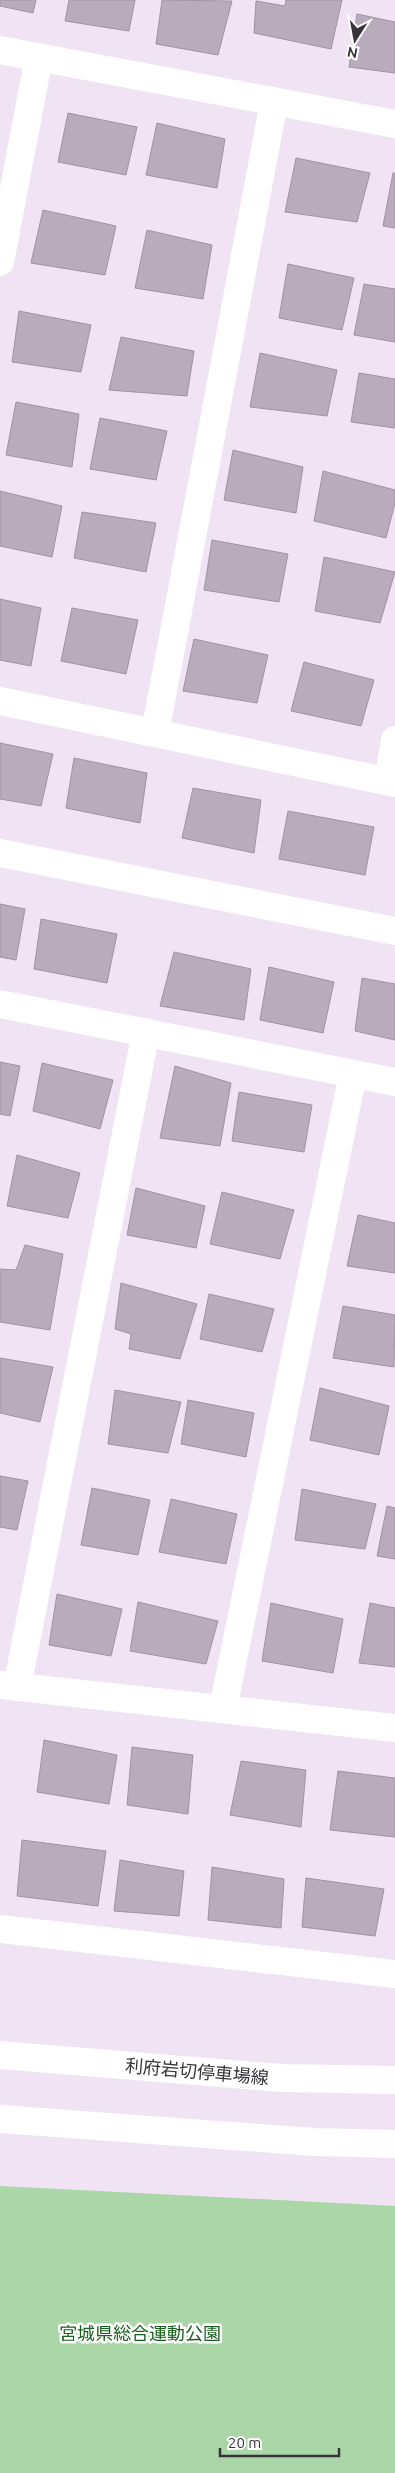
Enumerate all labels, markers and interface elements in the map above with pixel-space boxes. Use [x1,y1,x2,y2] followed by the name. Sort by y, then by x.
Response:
[330,15,380,65] north arrow
[346,44,359,62] text: N
[124,2055,270,2087] street label: 利府岩切停車場線
[59,2323,221,2343] park label: 宮城県総合運動公園
[220,2426,339,2458] scale bar
[228,2434,261,2451] text: 20 m

